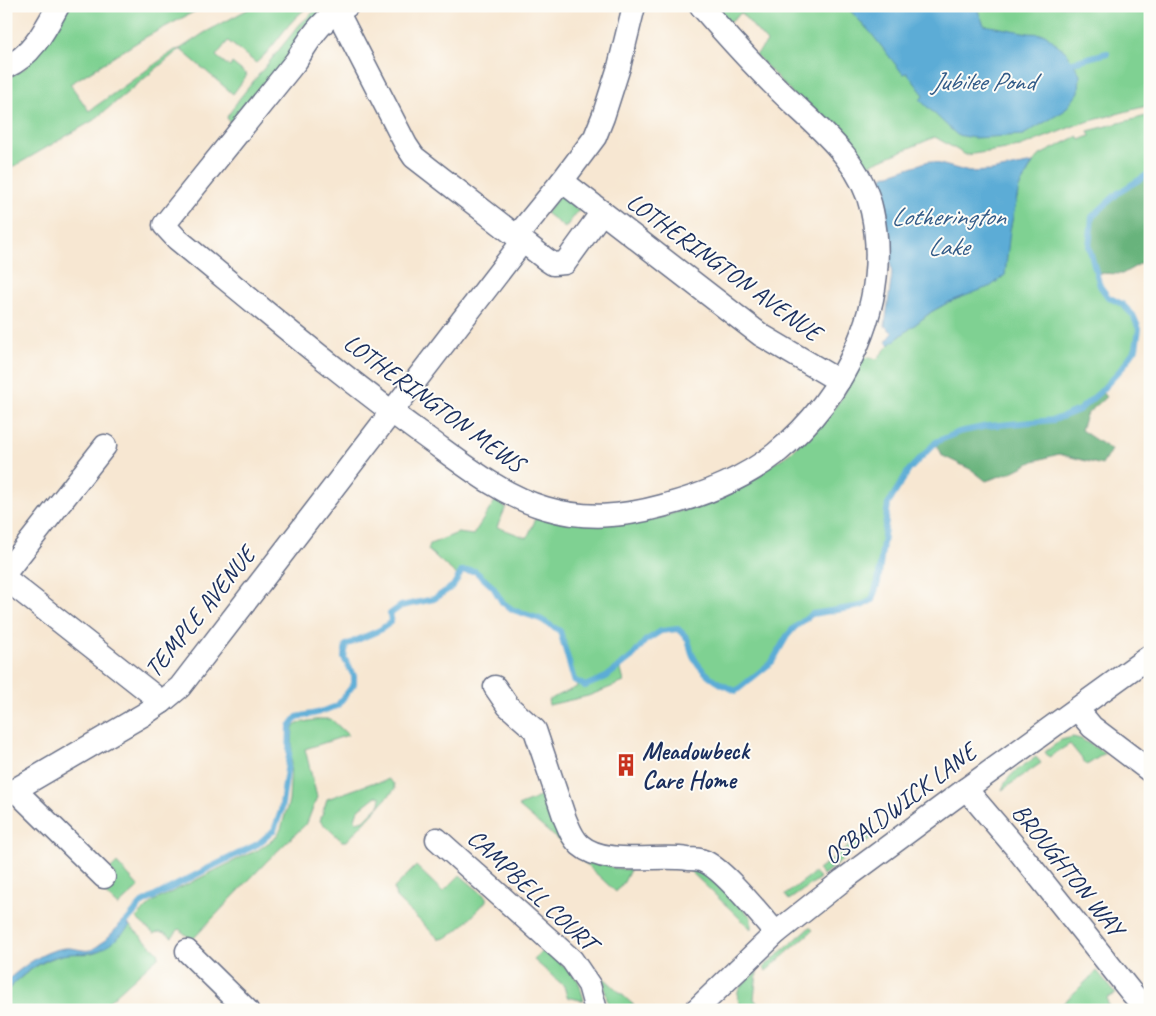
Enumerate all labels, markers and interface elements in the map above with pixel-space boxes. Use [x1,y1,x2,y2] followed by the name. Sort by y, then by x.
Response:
[930,65,1042,98] water label: Jubilee Pond
[620,186,830,350] street label: LOTHERINGTON AVENUE
[891,200,1007,263] water label: Lotherington Lake
[337,327,533,481] street label: LOTHERINGTON MEWS
[137,537,265,684] street label: TEMPLE AVENUE
[817,734,985,872] street label: OSBALDWICK LANE
[642,735,751,796] place label: Meadowbeck Care Home
[613,752,639,778] building icon: Meadowbeck Care Home
[1005,797,1133,946] street label: BROUGHTON WAY
[461,822,608,963] street label: CAMPBELL COURT

